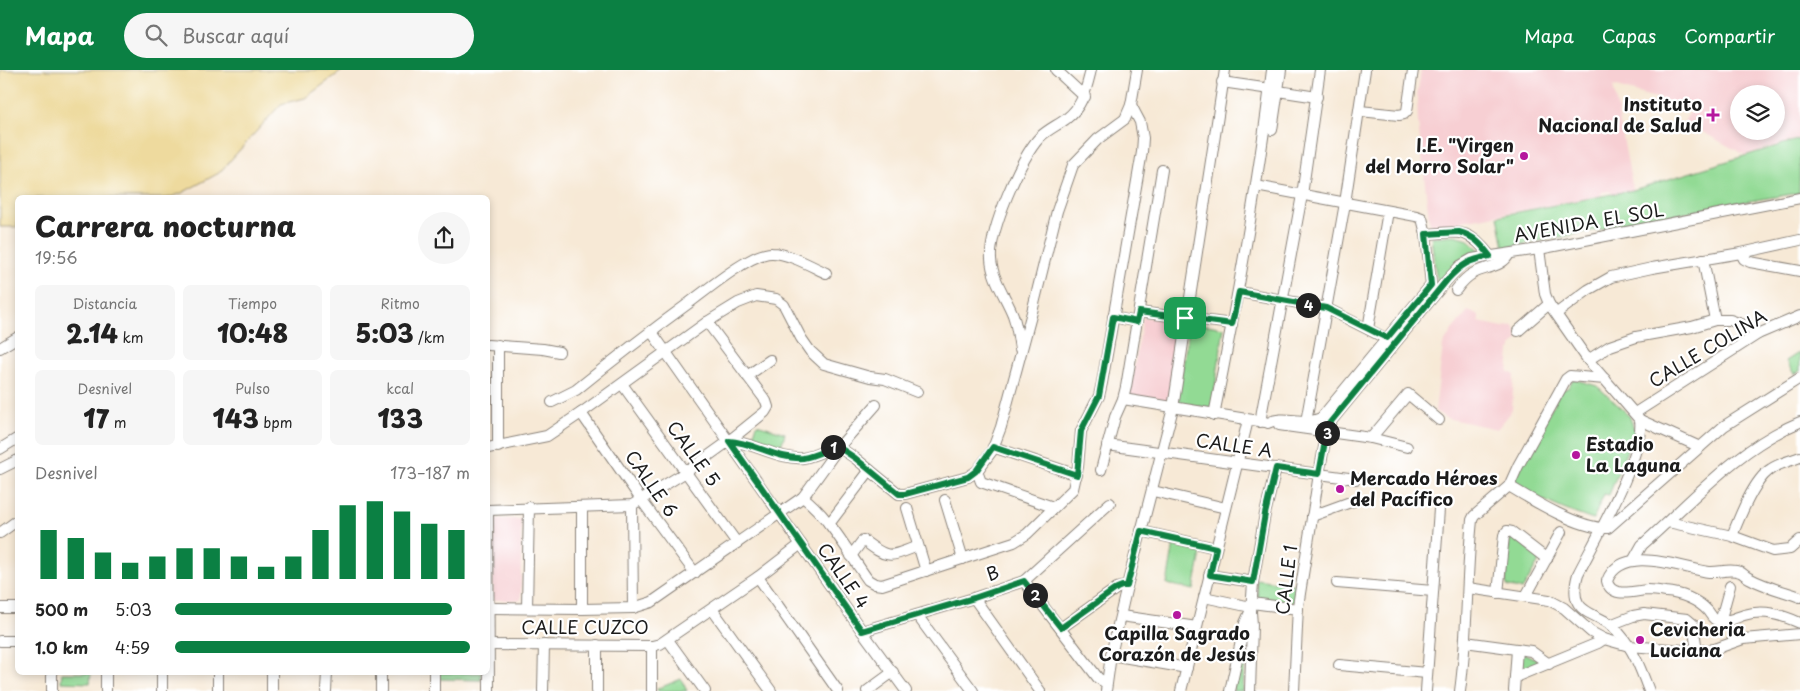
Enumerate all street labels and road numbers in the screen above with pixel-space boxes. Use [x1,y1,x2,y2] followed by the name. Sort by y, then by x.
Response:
[1512,195,1666,248] street label: AVENIDA EL SOL
[1643,302,1772,394] street label: CALLE COLINA
[661,415,727,492] street label: CALLE 5
[1194,426,1274,463] street label: CALLE A
[619,444,685,522] street label: CALLE 6
[812,537,877,614] street label: CALLE 4
[1268,543,1303,616] street label: CALLE 1
[982,558,1003,587] street label: B
[521,613,649,640] street label: CALLE CUZCO

